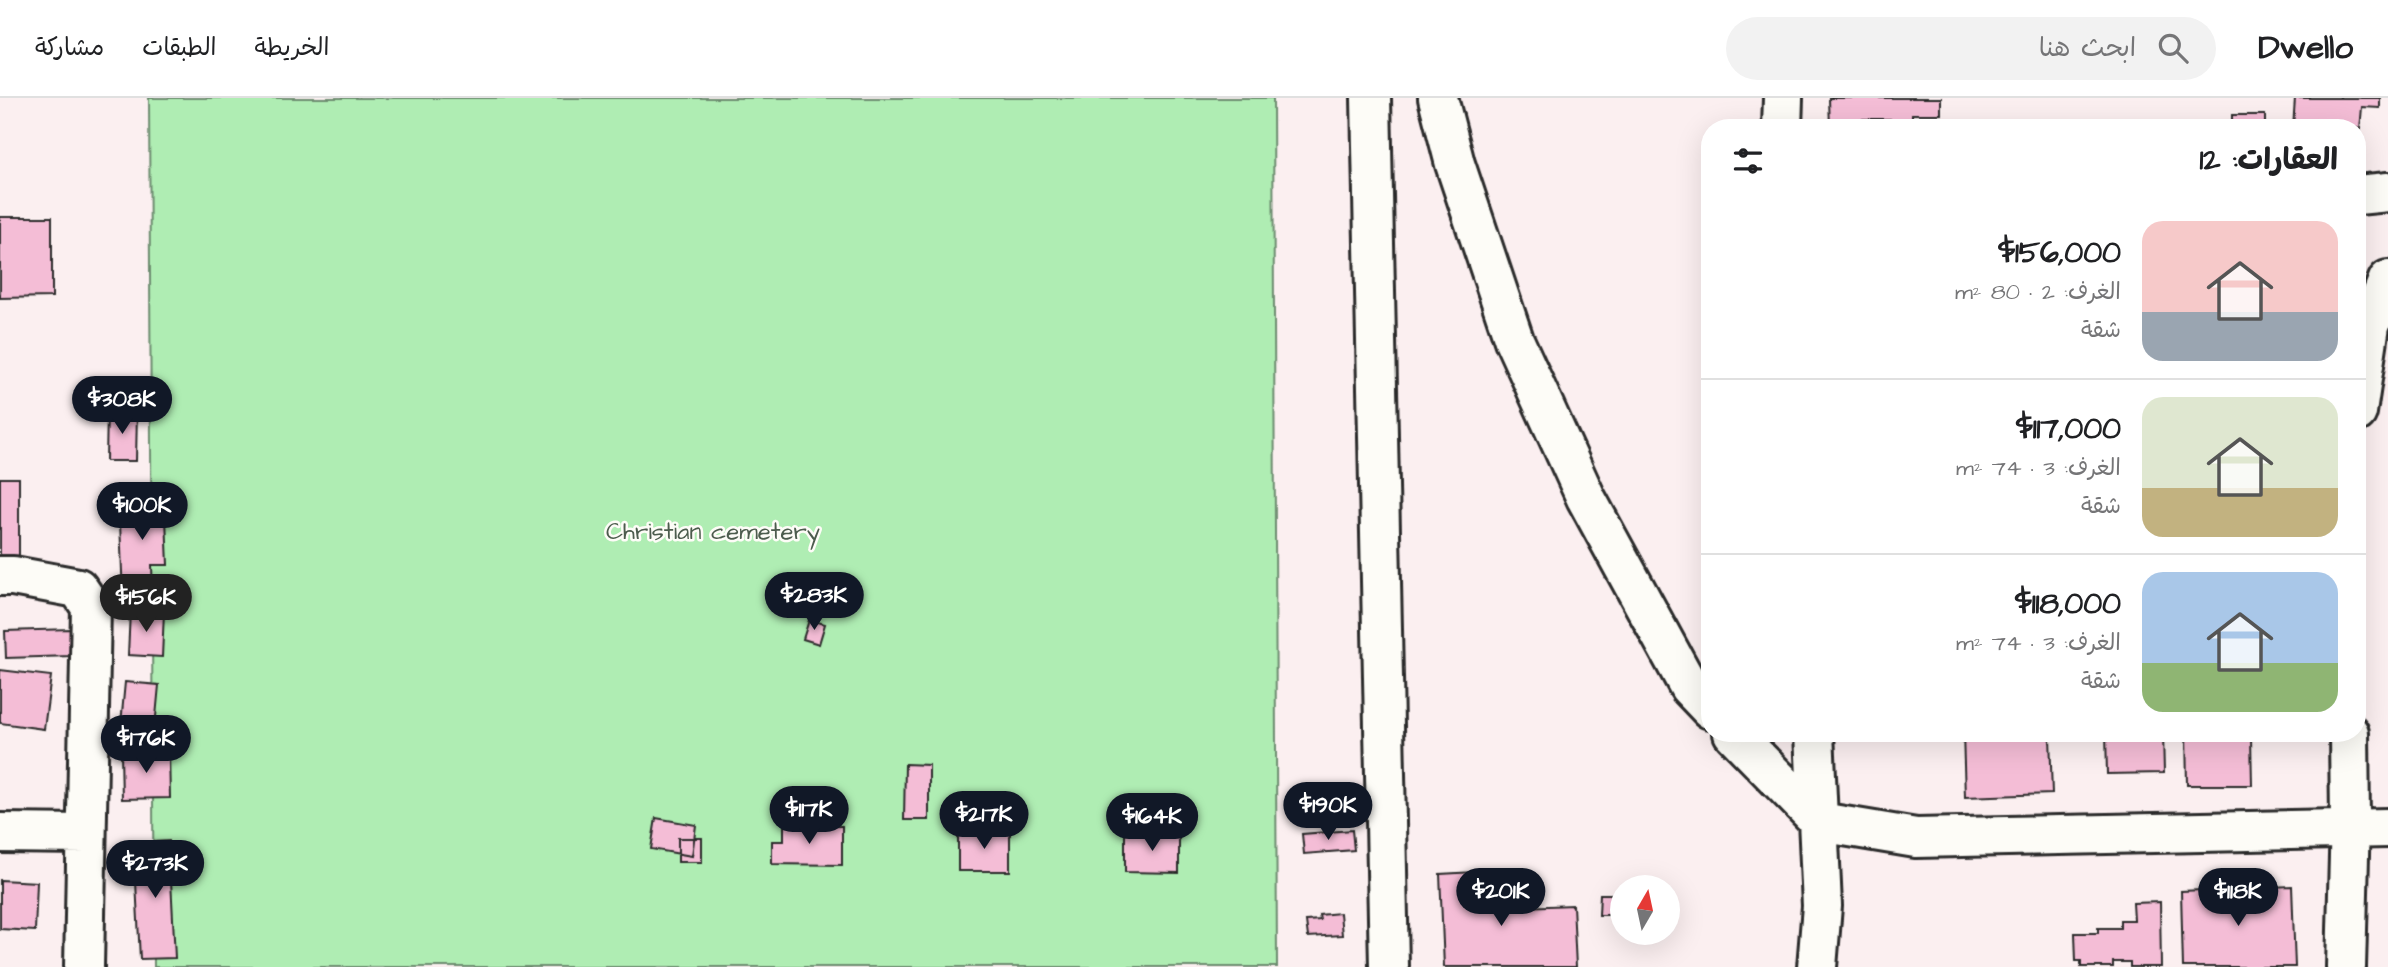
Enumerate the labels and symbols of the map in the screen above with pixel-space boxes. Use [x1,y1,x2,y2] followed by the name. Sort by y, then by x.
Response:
[73,376,171,436] pin: $308K
[93,482,191,542] pin: $100K
[606,515,820,550] park label: Christian cemetery
[765,573,863,632] pin: $283K
[97,574,195,634] pin: $156K
[97,716,195,775] pin: $176K
[1279,782,1377,842] pin: $190K
[760,786,858,846] pin: $117K
[935,792,1033,851] pin: $217K
[1103,794,1201,853] pin: $164K
[106,840,204,900] pin: $273K
[1452,868,1550,928] pin: $201K
[2189,868,2287,928] pin: $118K
[1610,875,1680,945] north arrow

